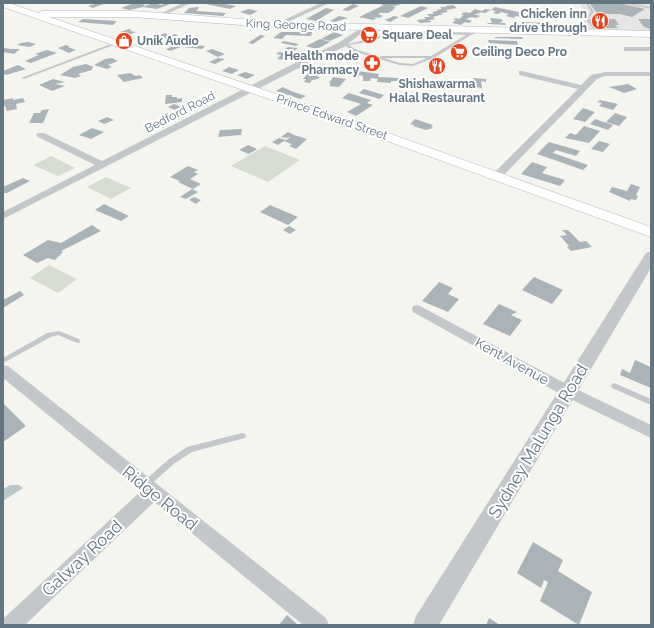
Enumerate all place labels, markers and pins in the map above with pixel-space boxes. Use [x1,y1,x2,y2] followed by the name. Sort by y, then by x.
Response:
[509,7,587,35] place label: Chicken inn drive through
[590,11,610,31] restaurant icon: Chicken inn drive through
[359,25,379,45] supermarket icon: Square Deal
[382,28,453,42] place label: Square Deal
[114,31,134,51] shop icon: Unik Audio
[137,34,199,48] place label: Unik Audio
[449,42,469,62] supermarket icon: Ceiling Deco Pro
[472,45,567,59] place label: Ceiling Deco Pro
[284,49,359,77] place label: Health mode Pharmacy
[362,53,382,73] pharmacy icon: Health mode Pharmacy
[427,56,447,76] restaurant icon: Shishawarma Halal Restaurant
[389,77,485,105] place label: Shishawarma Halal Restaurant

